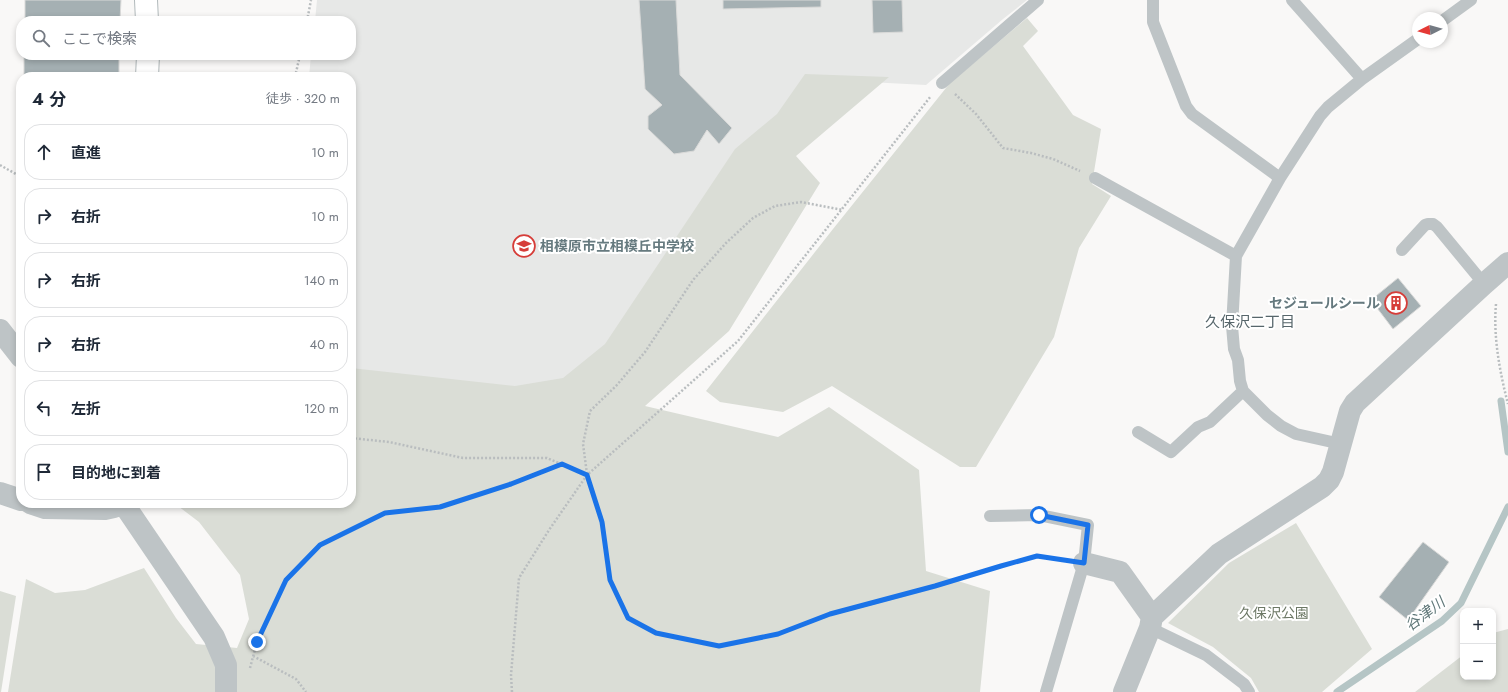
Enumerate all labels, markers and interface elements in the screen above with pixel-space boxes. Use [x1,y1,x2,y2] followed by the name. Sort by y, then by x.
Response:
[1412,12,1448,48] north arrow
[16,16,356,60] search box
[30,27,52,49] icon: search
[62,28,137,50] text: ここで検索
[32,87,66,111] text: 4 分
[266,89,340,108] text: 徒歩 · 320 m
[33,141,55,163] icon: ahead
[71,142,101,164] text: 直進
[311,143,339,162] text: 10 m
[33,205,55,227] icon: right
[71,206,101,228] text: 右折
[311,207,339,226] text: 10 m
[511,233,537,259] school or university icon: 相模原市立相模丘中学校
[540,236,694,256] place label: 相模原市立相模丘中学校
[33,269,55,291] icon: right
[71,270,101,292] text: 右折
[304,271,339,290] text: 140 m
[1383,290,1409,316] building icon: セジュールシール
[1269,293,1380,313] place label: セジュールシール
[1205,311,1295,333] district label: 久保沢二丁目
[33,333,55,355] icon: right
[71,334,101,356] text: 右折
[310,335,339,354] text: 40 m
[33,397,55,419] icon: left
[71,398,101,420] text: 左折
[304,399,339,418] text: 120 m
[33,461,55,483] icon: arrive
[71,462,161,484] text: 目的地に到着
[1030,506,1048,524] route start
[1400,590,1451,636] water label: 谷津川
[1239,603,1309,623] park label: 久保沢公園
[1460,608,1496,680] map controls
[1460,608,1496,644] button: +
[248,633,266,651] route end
[1460,644,1496,680] button: −

